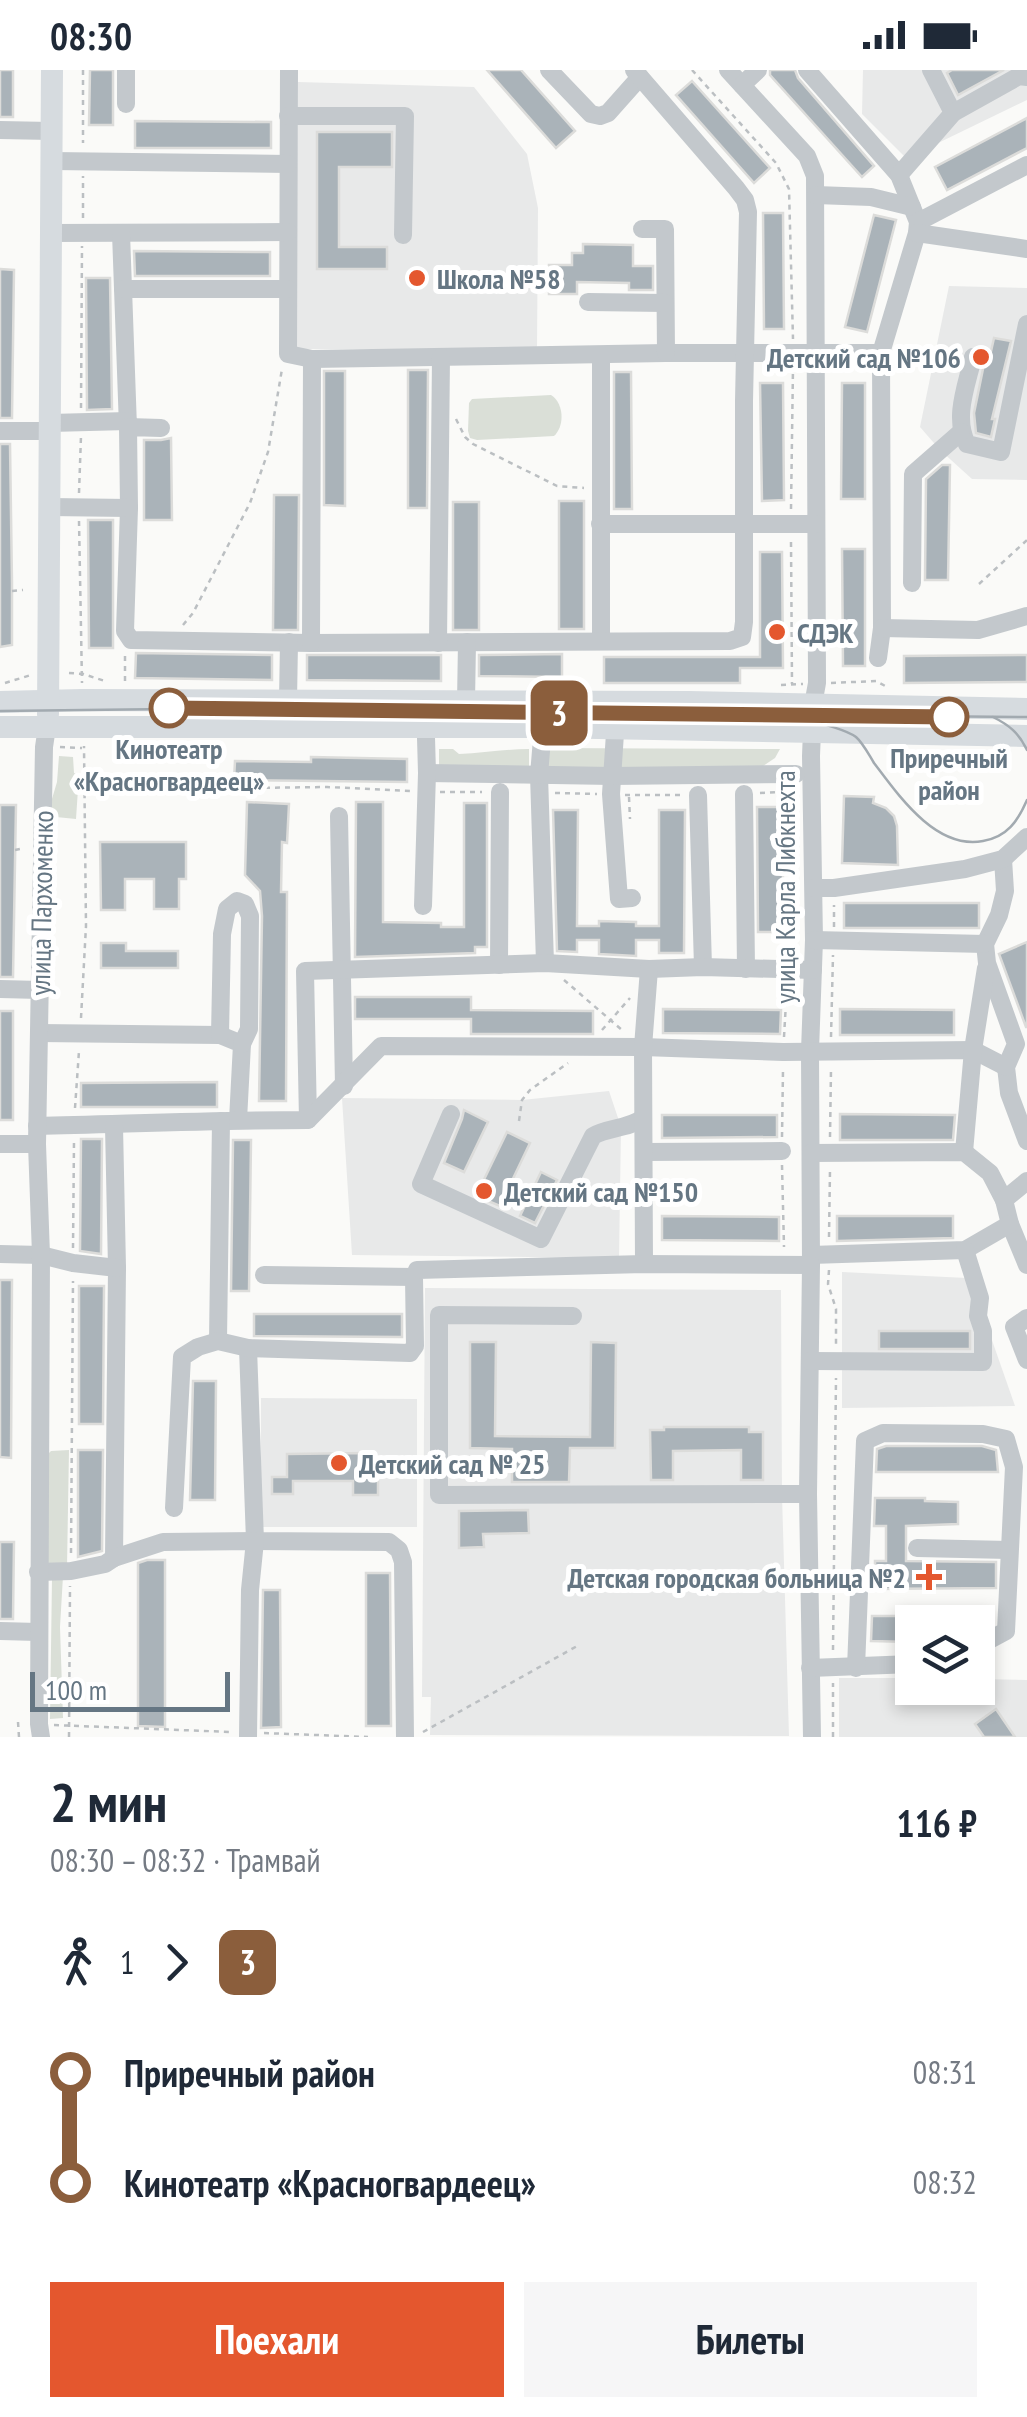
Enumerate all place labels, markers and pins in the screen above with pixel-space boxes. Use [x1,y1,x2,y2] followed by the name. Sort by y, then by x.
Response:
[437,260,561,297] place label: Школа №58
[406,267,428,289] marker: Школа №58
[767,339,961,376] place label: Детский сад №106
[970,346,992,368] marker: Детский сад №106
[797,614,854,651] place label: СДЭК
[766,621,788,643] marker: СДЭК
[150,689,188,727] marker: Кинотеатр «Красногвардеец»
[930,698,968,736] marker: Приречный район
[74,730,264,799] place label: Кинотеатр «Красногвардеец»
[890,739,1008,808] place label: Приречный район
[504,1173,698,1210] place label: Детский сад №150
[473,1180,495,1202] marker: Детский сад №150
[359,1445,545,1482] place label: Детский сад № 25
[328,1452,350,1474] marker: Детский сад № 25
[568,1559,906,1596] place label: Детская городская больница №2
[916,1564,942,1590] marker: Детская городская больница №2

